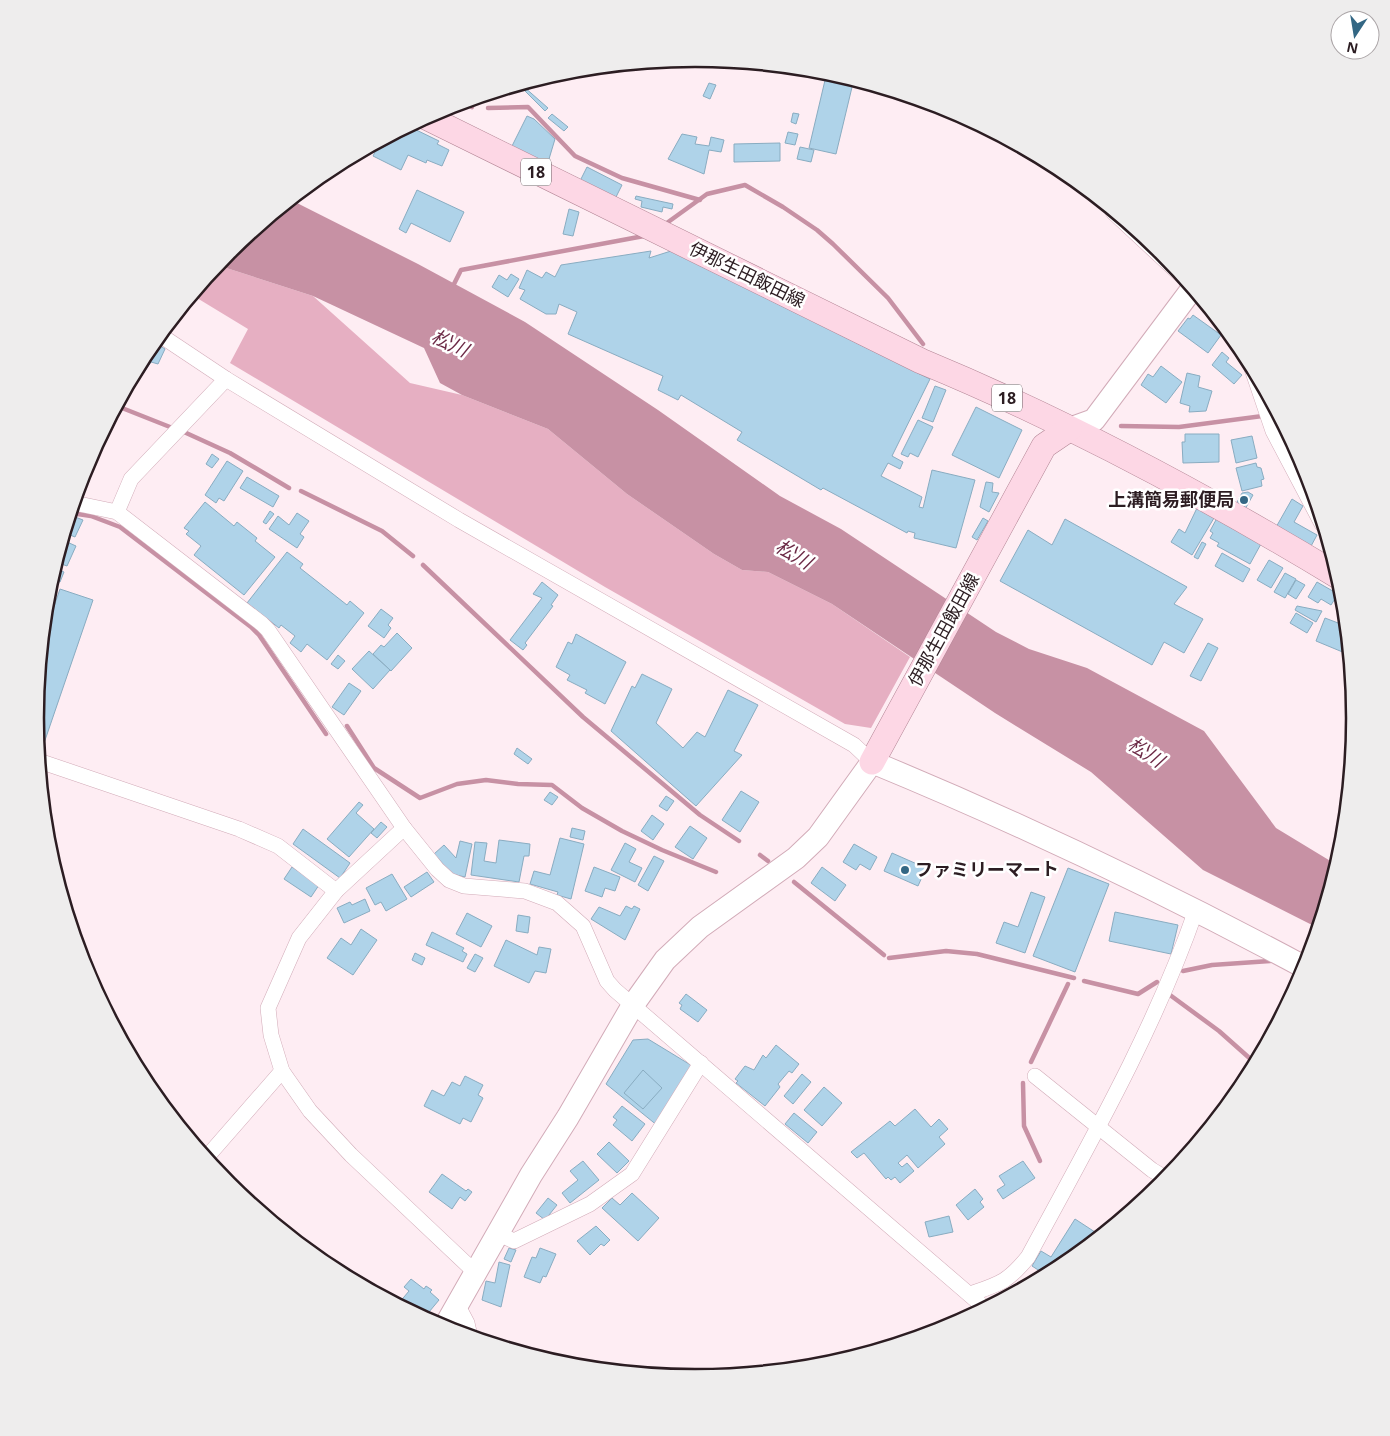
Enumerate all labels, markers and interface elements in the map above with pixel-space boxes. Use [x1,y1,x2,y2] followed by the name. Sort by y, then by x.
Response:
[1330,10,1380,60] north arrow
[1345,38,1360,59] text: N
[521,158,551,186] road number: 18
[686,236,809,313] street label: 伊那生田飯田線
[427,323,475,364] water label: 松川
[992,384,1022,412] road number: 18
[1108,487,1234,511] place label: 上溝簡易郵便局
[1238,494,1250,506] marker: 上溝簡易郵便局
[771,533,819,576] water label: 松川
[902,569,984,690] street label: 伊那生田飯田線
[1123,731,1171,774] water label: 松川
[915,857,1059,881] place label: ファミリーマート
[899,864,911,876] marker: ファミリーマート

